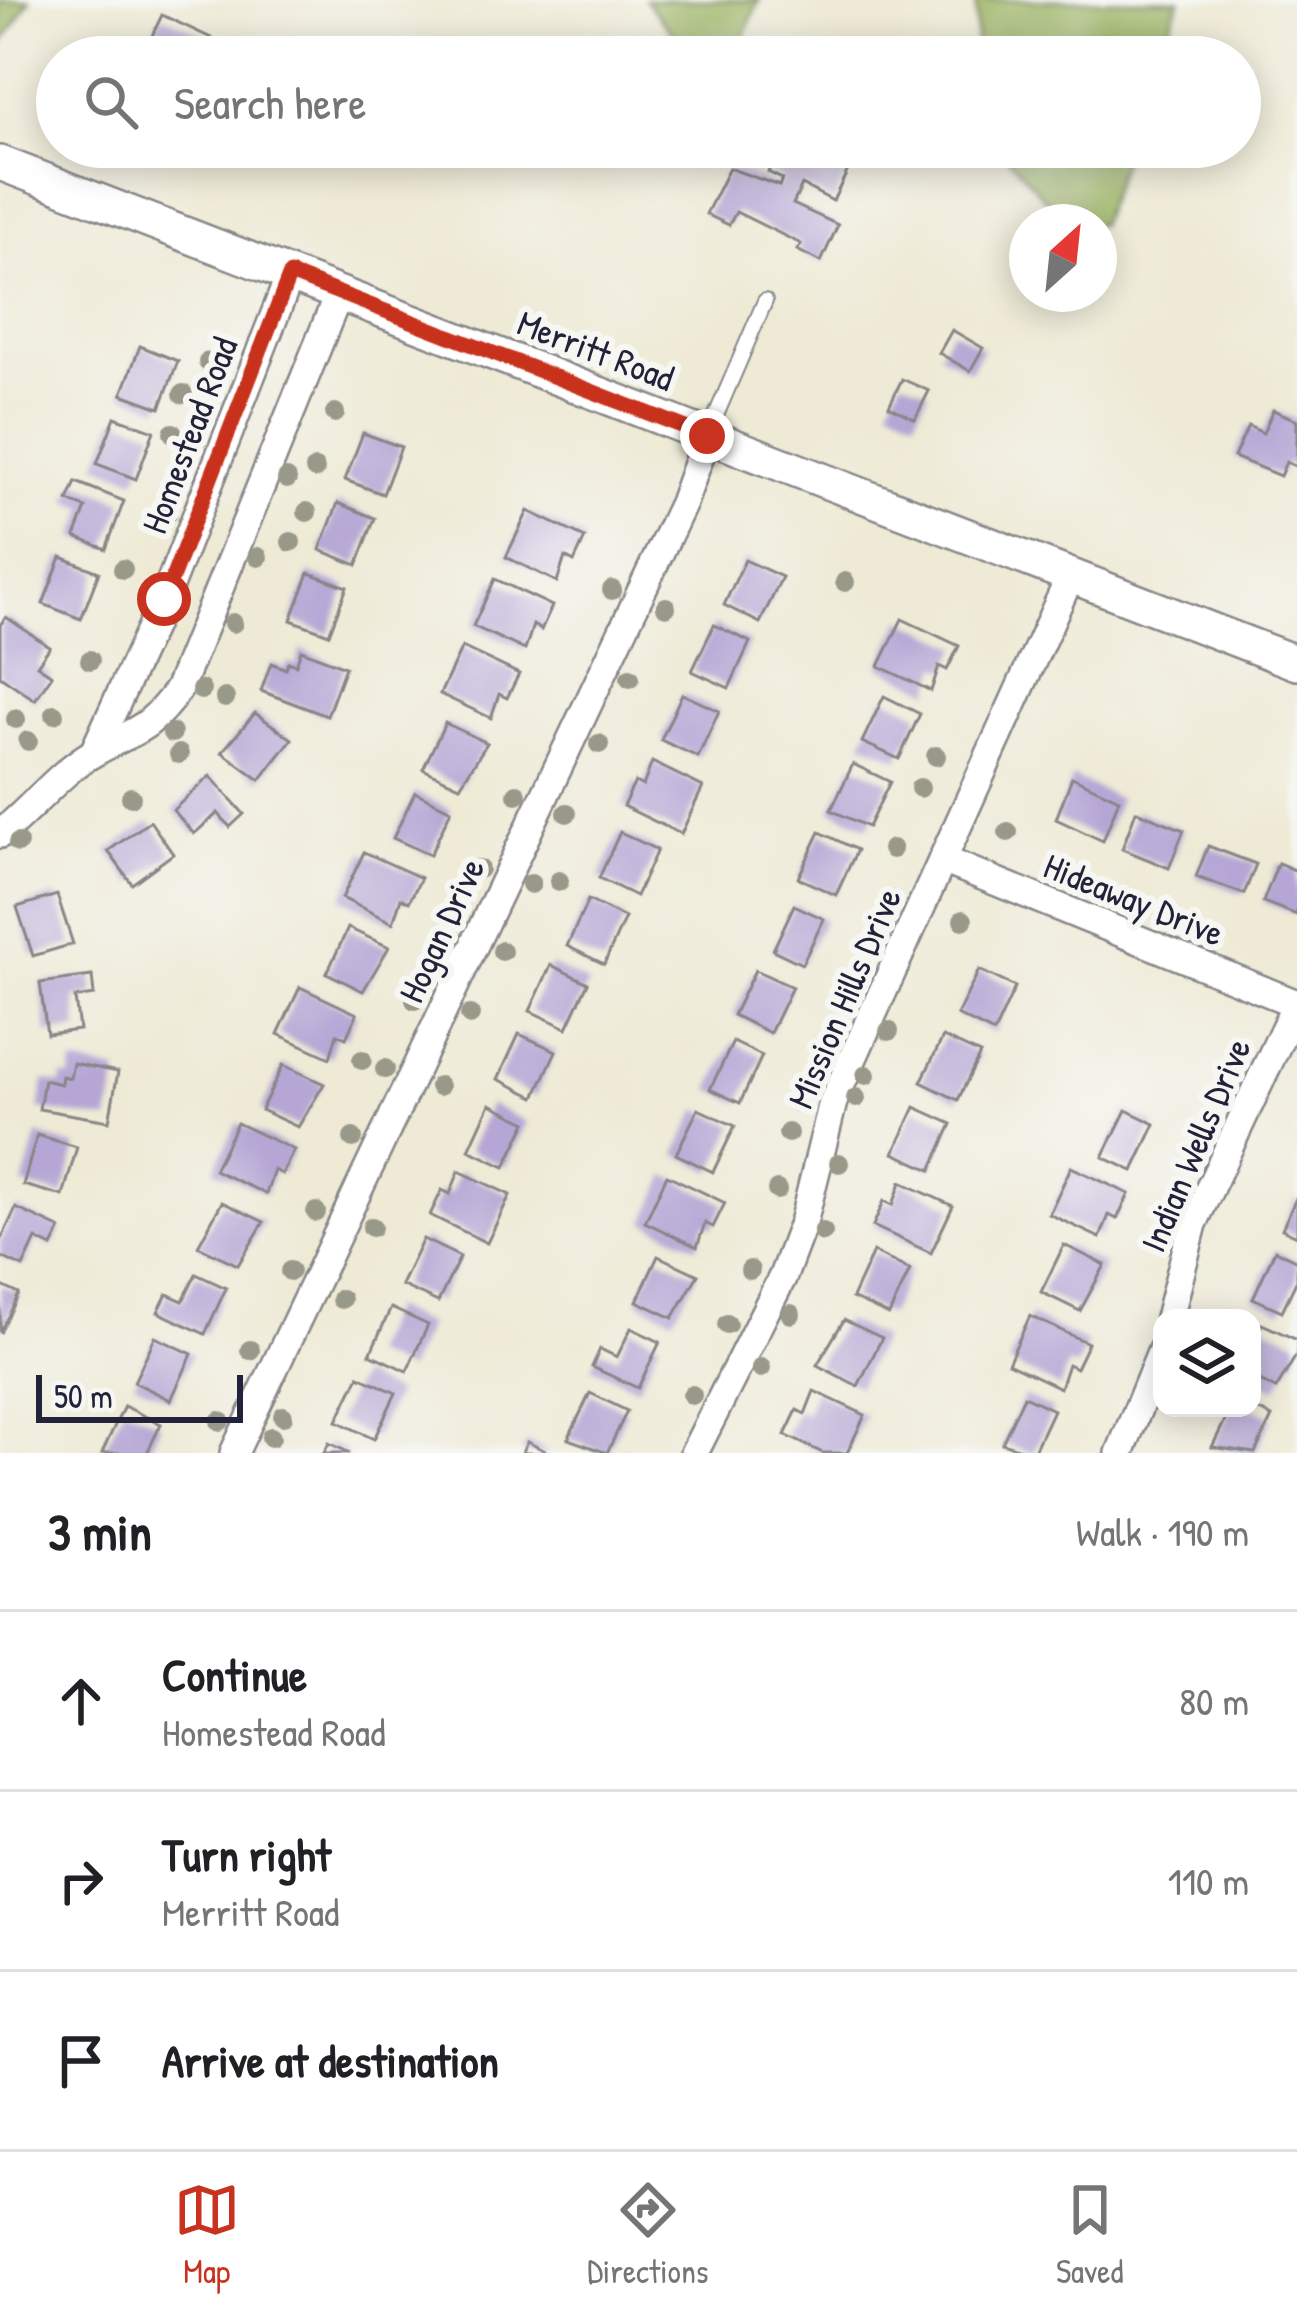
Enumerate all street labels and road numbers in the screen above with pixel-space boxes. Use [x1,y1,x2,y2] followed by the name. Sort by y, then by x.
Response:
[511,297,681,402] street label: Merritt Road
[129,330,248,540] street label: Homestead Road
[1037,840,1231,957] street label: Hideaway Drive
[386,850,495,1010] street label: Hogan Drive
[775,880,912,1115] street label: Mission Hills Drive
[1128,1031,1262,1259] street label: Indian Wells Drive

